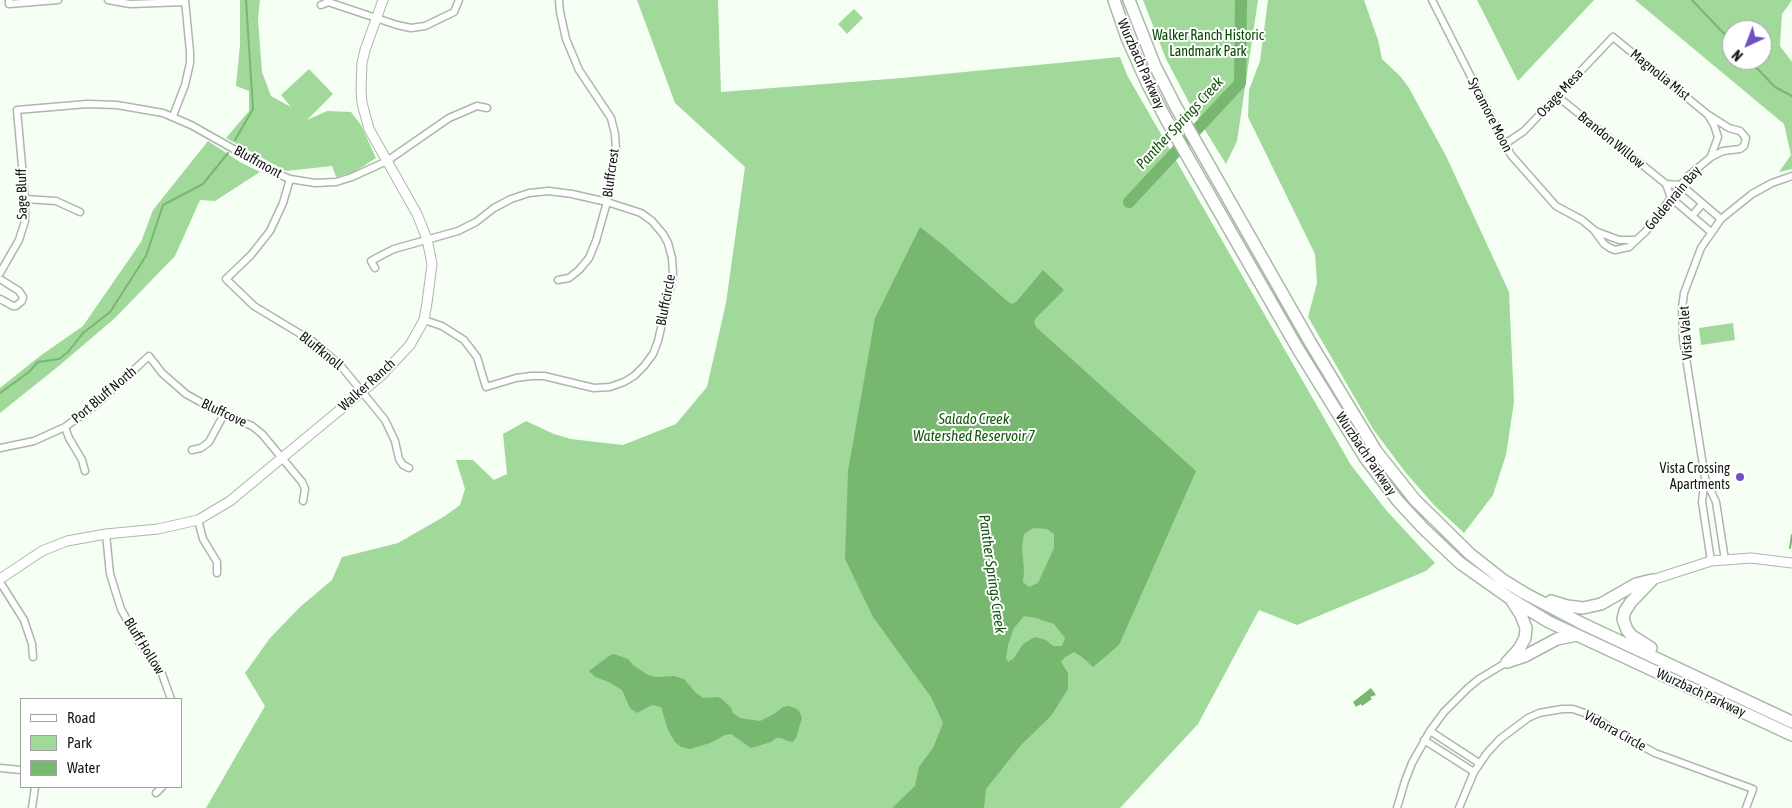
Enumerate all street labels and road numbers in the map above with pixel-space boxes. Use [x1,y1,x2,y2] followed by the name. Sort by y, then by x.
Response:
[1114,16,1168,112] street label: Wurzbach Parkway
[1627,46,1693,104] street label: Magnolia Mist
[1533,65,1587,121] street label: Osage Mesa
[1464,75,1516,155] street label: Sycamore Moon
[1574,108,1648,172] street label: Brandon Willow
[231,142,285,182] street label: Bluffmont
[599,147,623,199] street label: Bluffcrest
[1641,163,1705,233] street label: Goldenrain Bay
[13,168,31,220] street label: Sage Bluff
[653,273,679,327] street label: Bluffcircle
[1676,305,1696,361] street label: Vista Valet
[296,328,346,374] street label: Bluffknoll
[335,355,399,415] street label: Walker Ranch
[68,363,140,427] street label: Port Bluff North
[199,395,249,431] street label: Bluffcove
[1332,409,1400,499] street label: Wurzbach Parkway
[120,615,168,677] street label: Bluff Hollow
[1654,665,1748,721] street label: Wurzbach Parkway
[1581,707,1649,755] street label: Vidorra Circle

